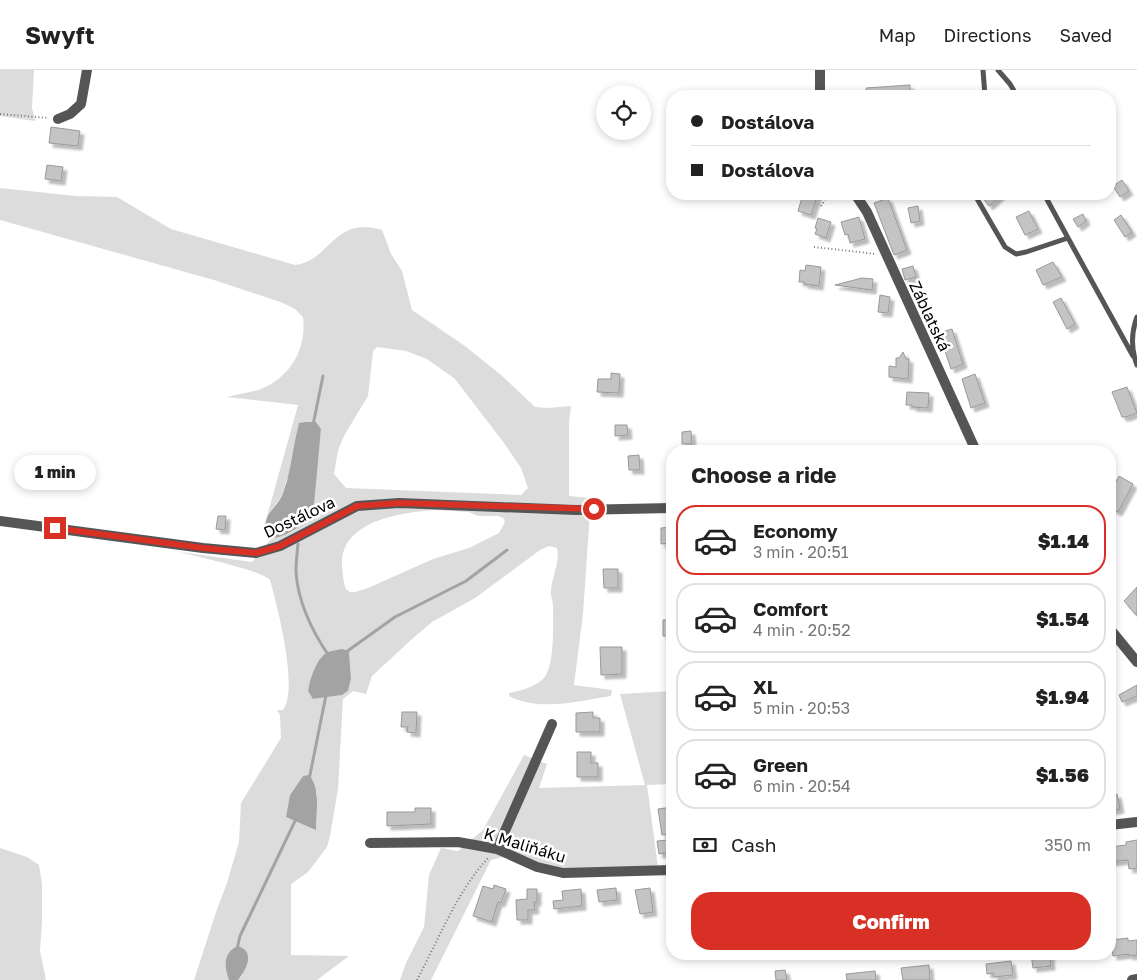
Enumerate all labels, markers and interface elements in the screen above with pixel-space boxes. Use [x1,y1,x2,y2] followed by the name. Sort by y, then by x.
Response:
[25,20,95,49] text: Swyft
[879,24,915,46] text: Map
[943,24,1031,46] text: Directions
[1059,24,1112,46] text: Saved
[596,85,651,140] map controls
[596,85,651,140] button: locate
[721,110,814,133] text: Dostálova
[721,158,814,181] text: Dostálova
[905,278,955,354] street label: Záblatská
[14,456,96,490] callout: 1 min
[691,461,837,488] text: Choose a ride
[35,462,75,482] text: 1 min
[260,492,338,542] street label: Dostálova
[583,498,605,520] route start
[44,517,66,539] route end
[693,518,738,563] icon: car
[753,519,838,542] text: Economy
[1038,529,1089,552] text: $1.14
[753,542,849,562] text: 3 min · 20:51
[693,596,738,641] icon: car
[753,597,828,620] text: Comfort
[1036,607,1089,630] text: $1.54
[753,620,850,640] text: 4 min · 20:52
[693,674,738,719] icon: car
[753,675,778,698] text: XL
[1036,685,1089,708] text: $1.94
[753,698,850,718] text: 5 min · 20:53
[693,752,738,797] icon: car
[753,753,808,776] text: Green
[1036,763,1089,786] text: $1.56
[753,776,851,796] text: 6 min · 20:54
[482,823,568,867] street label: K Maliňáku
[691,831,719,859] icon: cash
[731,833,776,856] text: Cash
[1044,835,1091,855] text: 350 m
[691,892,1091,950] button: Confirm

